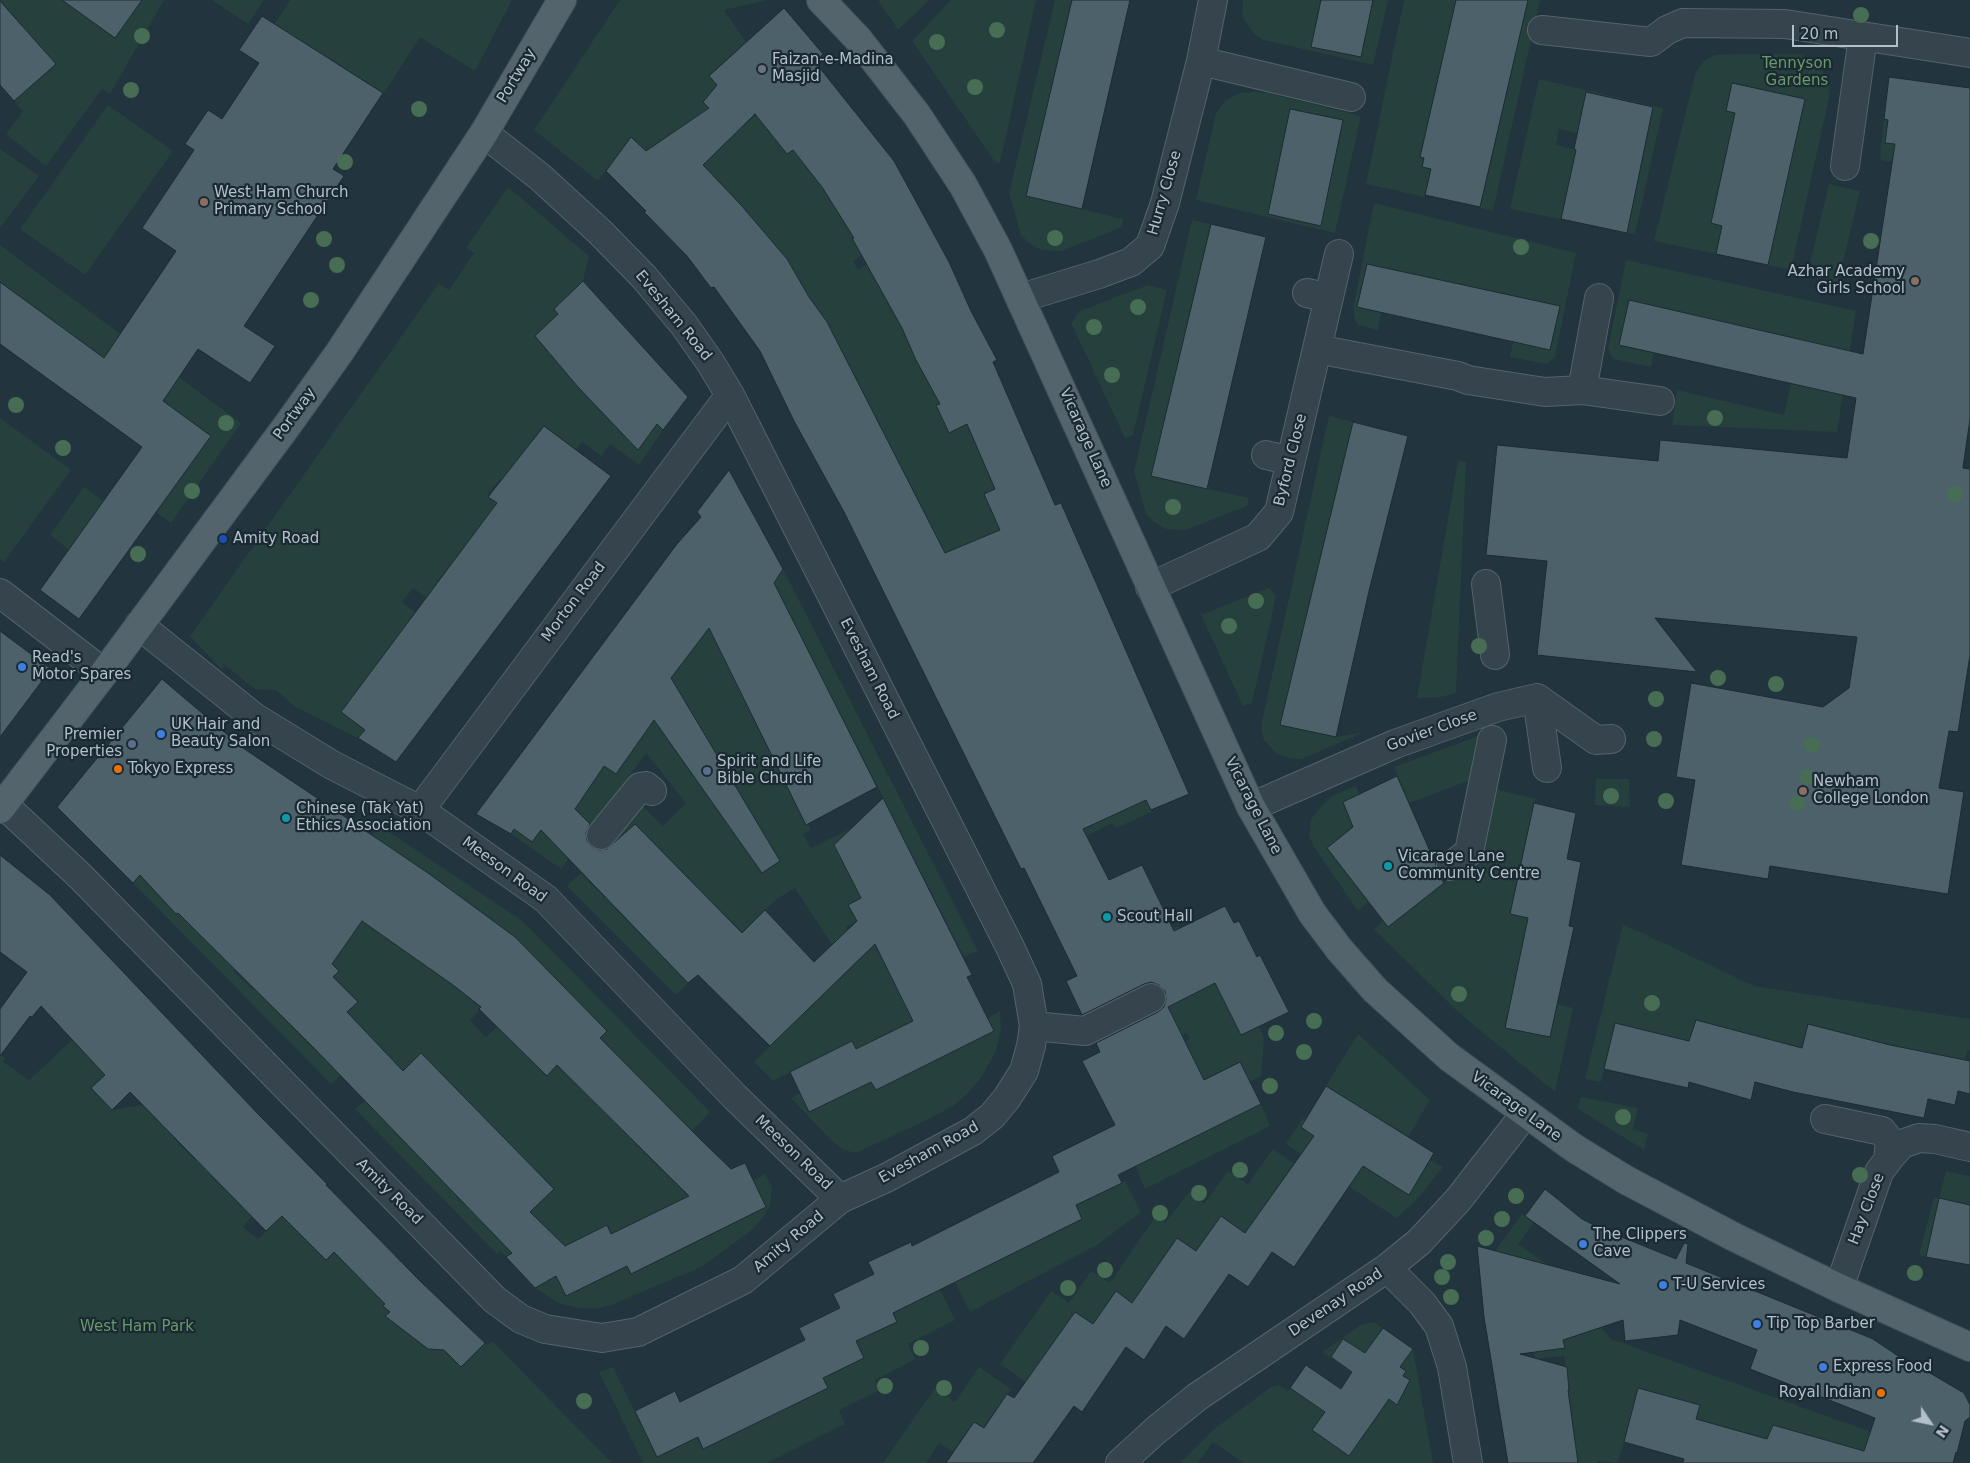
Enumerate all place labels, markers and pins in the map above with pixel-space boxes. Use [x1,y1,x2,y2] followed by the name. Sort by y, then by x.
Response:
[772,51,894,86] place label: Faizan-e-Madina Masjid
[756,63,768,75] marker: Faizan-e-Madina Masjid
[214,184,349,219] place label: West Ham Church Primary School
[198,196,210,208] marker: West Ham Church Primary School
[1788,263,1905,298] place label: Azhar Academy Girls School
[1909,275,1921,287] marker: Azhar Academy Girls School
[233,530,319,548] place label: Amity Road
[217,533,229,545] marker: Amity Road
[32,649,131,684] place label: Read's Motor Spares
[16,661,28,673] marker: Read's Motor Spares
[171,716,270,751] place label: UK Hair and Beauty Salon
[46,726,122,761] place label: Premier Properties
[155,728,167,740] marker: UK Hair and Beauty Salon
[126,738,138,750] marker: Premier Properties
[717,753,821,788] place label: Spirit and Life Bible Church
[128,760,233,778] place label: Tokyo Express
[112,763,124,775] marker: Tokyo Express
[701,765,713,777] marker: Spirit and Life Bible Church
[1813,773,1929,808] place label: Newham College London
[1797,785,1809,797] marker: Newham College London
[296,800,431,835] place label: Chinese (Tak Yat) Ethics Association
[280,812,292,824] marker: Chinese (Tak Yat) Ethics Association
[1398,848,1540,883] place label: Vicarage Lane Community Centre
[1382,860,1394,872] marker: Vicarage Lane Community Centre
[1117,908,1193,926] place label: Scout Hall
[1101,911,1113,923] marker: Scout Hall
[1593,1226,1687,1261] place label: The Clippers Cave
[1577,1238,1589,1250] marker: The Clippers Cave
[1673,1276,1765,1294] place label: T-U Services
[1657,1279,1669,1291] marker: T-U Services
[1767,1315,1875,1333] place label: Tip Top Barber
[1751,1318,1763,1330] marker: Tip Top Barber
[1833,1358,1932,1376] place label: Express Food
[1817,1361,1829,1373] marker: Express Food
[1779,1384,1871,1402] place label: Royal Indian
[1875,1387,1887,1399] marker: Royal Indian

